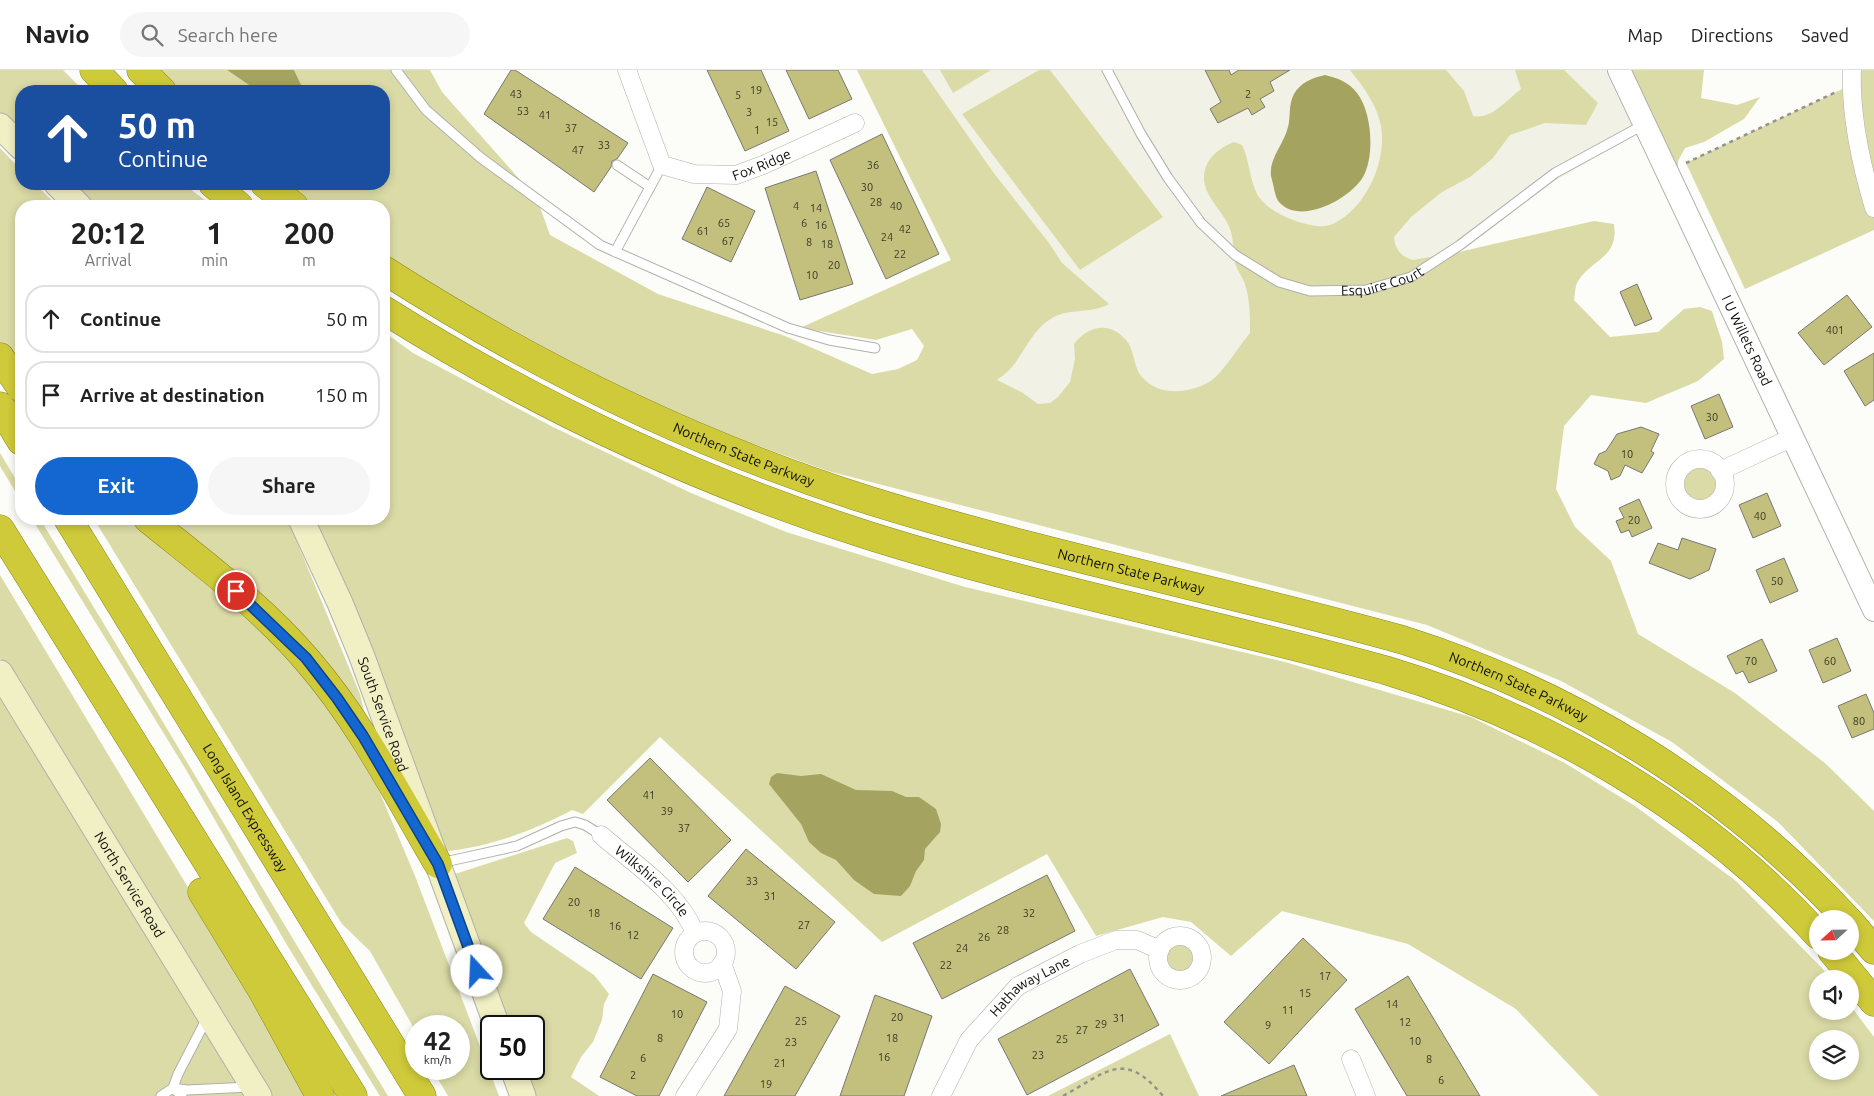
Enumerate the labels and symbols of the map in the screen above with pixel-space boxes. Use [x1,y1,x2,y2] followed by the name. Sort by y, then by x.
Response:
[750,84,762,96] house number: 19
[510,88,522,100] house number: 43
[1245,88,1251,100] house number: 2
[735,89,741,101] house number: 5
[517,105,529,117] house number: 53
[746,106,752,118] house number: 3
[539,109,551,121] house number: 41
[766,116,778,128] house number: 15
[565,122,577,134] house number: 37
[754,124,760,136] house number: 1
[598,139,610,151] house number: 33
[572,144,584,156] house number: 47
[730,145,793,184] street label: Fox Ridge
[867,159,879,171] house number: 36
[861,181,873,193] house number: 30
[870,196,882,208] house number: 28
[793,200,799,212] house number: 4
[890,200,902,212] house number: 40
[810,202,822,214] house number: 14
[718,217,730,229] house number: 65
[801,217,807,229] house number: 6
[815,219,827,231] house number: 16
[899,223,911,235] house number: 42
[697,225,709,237] house number: 61
[881,231,893,243] house number: 24
[722,235,734,247] house number: 67
[806,236,812,248] house number: 8
[821,238,833,250] house number: 18
[894,248,906,260] house number: 22
[828,259,840,271] house number: 20
[1341,263,1427,299] street label: Esquire Court
[806,269,818,281] house number: 10
[1718,292,1775,388] street label: I U Willets Road
[1826,324,1844,336] house number: 401
[1706,411,1718,423] house number: 30
[671,419,817,490] street label: Northern State Parkway
[1621,448,1633,460] house number: 10
[1754,510,1766,522] house number: 40
[1628,514,1640,526] house number: 20
[1056,545,1206,597] street label: Northern State Parkway
[215,570,257,612] pin
[1771,575,1783,587] house number: 50
[1447,648,1591,725] street label: Northern State Parkway
[355,655,411,774] street label: South Service Road
[1745,655,1757,667] house number: 70
[1824,655,1836,667] house number: 60
[1853,715,1865,727] house number: 80
[200,741,291,875] street label: Long Island Expressway
[643,789,655,801] house number: 41
[661,805,673,817] house number: 39
[678,822,690,834] house number: 37
[91,829,168,940] street label: North Service Road
[612,842,692,920] street label: Wilkshire Circle
[746,875,758,887] house number: 33
[764,890,776,902] house number: 31
[568,896,580,908] house number: 20
[588,907,600,919] house number: 18
[1023,907,1035,919] house number: 32
[1809,910,1859,960] north arrow
[798,919,810,931] house number: 27
[609,920,621,932] house number: 16
[997,924,1009,936] house number: 28
[627,929,639,941] house number: 12
[978,931,990,943] house number: 26
[956,942,968,954] house number: 24
[450,944,502,996] position arrow
[986,953,1073,1020] street label: Hathaway Lane
[940,959,952,971] house number: 22
[1319,970,1331,982] house number: 17
[1299,987,1311,999] house number: 15
[1386,998,1398,1010] house number: 14
[1282,1004,1294,1016] house number: 11
[671,1008,683,1020] house number: 10
[891,1011,903,1023] house number: 20
[1113,1012,1125,1024] house number: 31
[480,1015,545,1080] speed limit sign: 50
[795,1015,807,1027] house number: 25
[1399,1016,1411,1028] house number: 12
[1095,1018,1107,1030] house number: 29
[1265,1019,1271,1031] house number: 9
[1076,1024,1088,1036] house number: 27
[657,1032,663,1044] house number: 8
[886,1032,898,1044] house number: 18
[1056,1033,1068,1045] house number: 25
[1409,1035,1421,1047] house number: 10
[785,1036,797,1048] house number: 23
[1032,1049,1044,1061] house number: 23
[878,1051,890,1063] house number: 16
[640,1052,646,1064] house number: 6
[1426,1053,1432,1065] house number: 8
[774,1057,786,1069] house number: 21
[630,1069,636,1081] house number: 2
[1438,1074,1444,1086] house number: 6
[760,1078,772,1090] house number: 19

